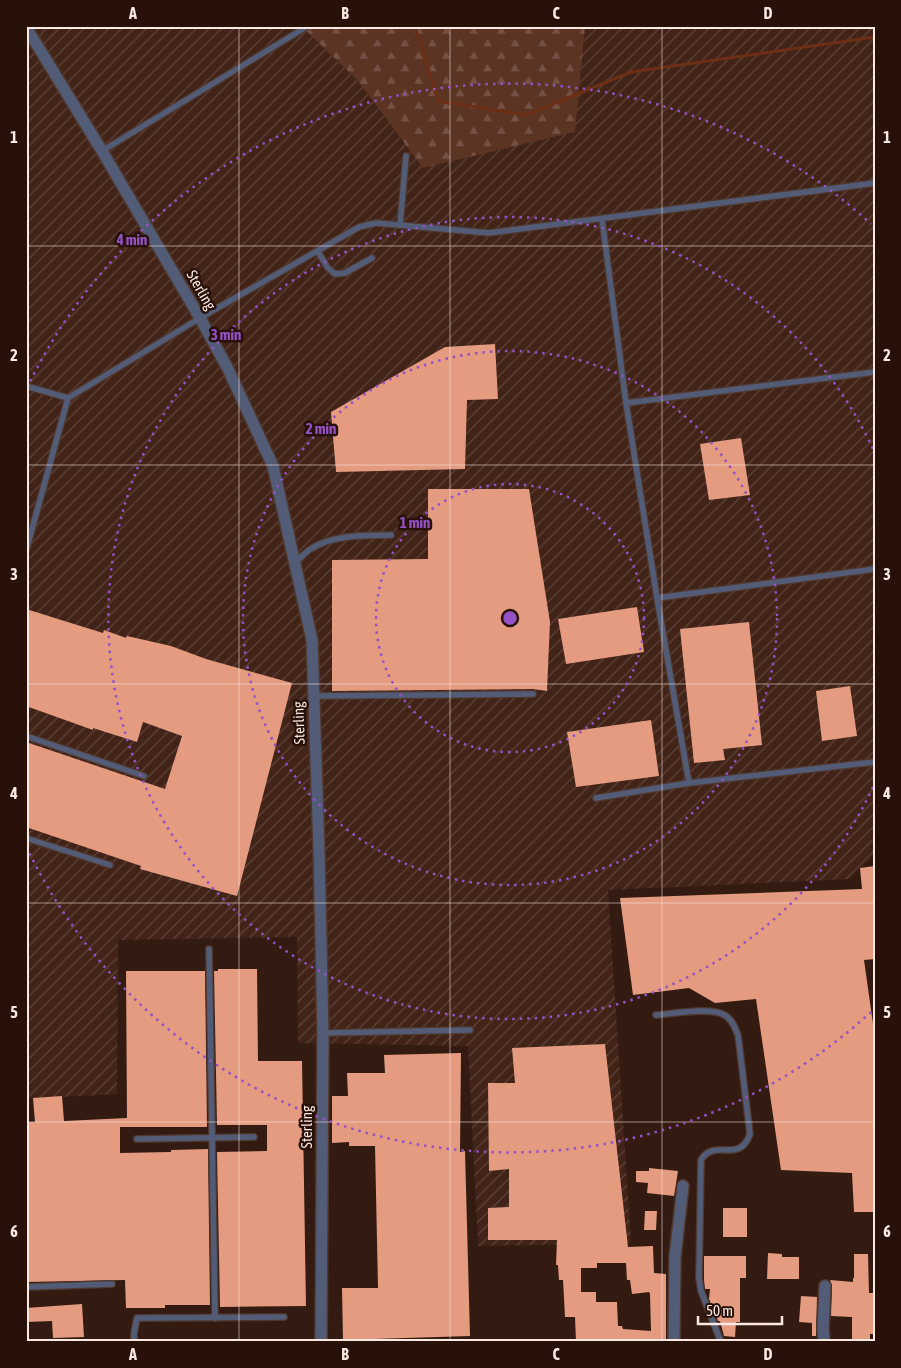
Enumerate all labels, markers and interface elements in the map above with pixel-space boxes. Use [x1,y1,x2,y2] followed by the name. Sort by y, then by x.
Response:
[128,4,137,22] text: A
[341,4,349,22] text: B
[552,4,560,22] text: C
[764,4,773,22] text: D
[10,128,18,146] text: 1
[883,128,891,146] text: 1
[116,231,147,248] text: 4 min
[183,267,220,313] street label: Sterling
[211,326,241,343] text: 3 min
[10,346,18,364] text: 2
[883,346,891,364] text: 2
[306,420,336,437] text: 2 min
[400,514,430,531] text: 1 min
[10,565,18,583] text: 3
[883,565,891,583] text: 3
[501,609,519,627] centre of rings
[289,701,308,745] street label: Sterling
[9,784,18,802] text: 4
[882,784,891,802] text: 4
[10,1003,18,1021] text: 5
[883,1003,891,1021] text: 5
[298,1105,315,1148] street label: Sterling
[10,1222,18,1240] text: 6
[883,1222,891,1240] text: 6
[698,1293,782,1325] scale bar
[706,1302,733,1319] text: 50 m
[128,1345,137,1363] text: A
[341,1345,349,1363] text: B
[552,1345,560,1363] text: C
[764,1345,773,1363] text: D

